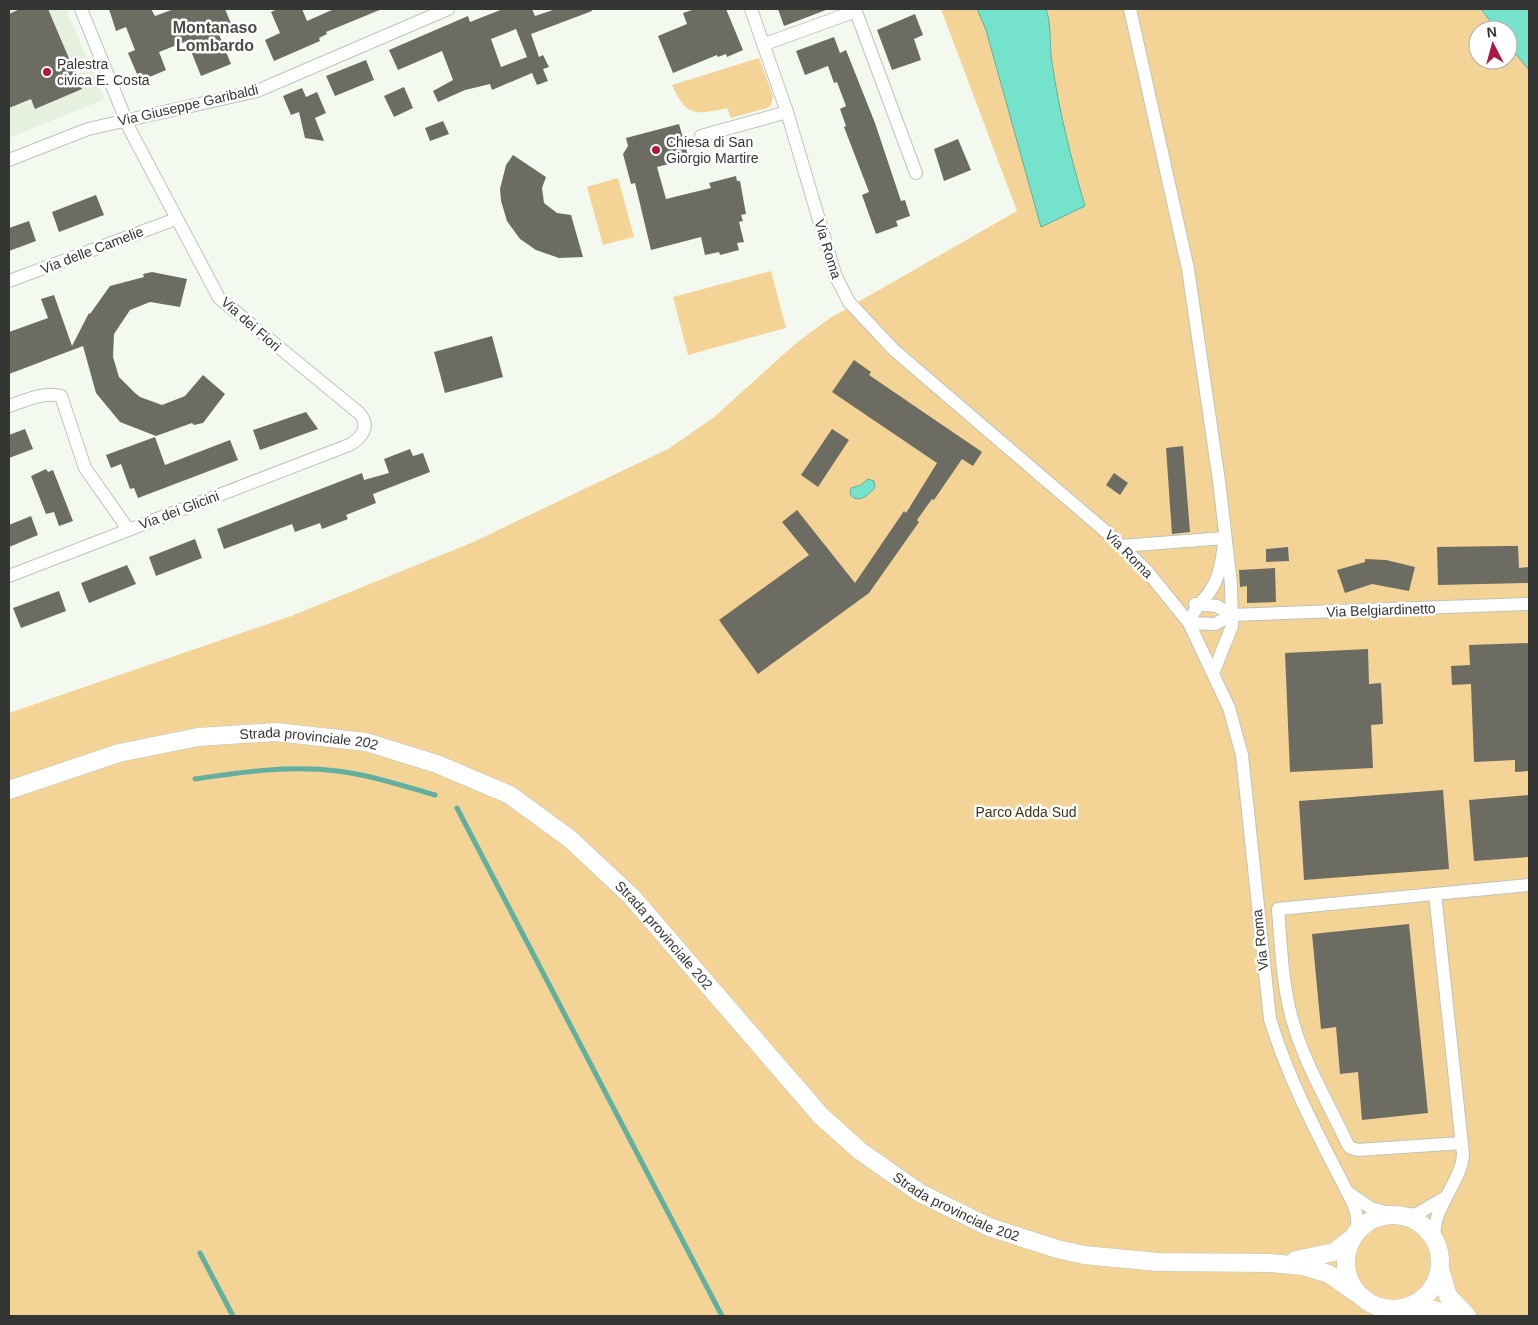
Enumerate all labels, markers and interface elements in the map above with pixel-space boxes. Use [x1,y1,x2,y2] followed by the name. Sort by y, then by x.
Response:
[173,19,257,54] district label: Montanaso Lombardo
[1468,20,1518,70] north arrow
[1486,24,1498,41] text: N
[57,56,150,88] place label: Palestra civica E. Costa
[41,66,53,78] marker: Palestra civica E. Costa
[116,81,260,129] street label: Via Giuseppe Garibaldi
[666,134,759,166] place label: Chiesa di San Giorgio Martire
[650,144,662,156] marker: Chiesa di San Giorgio Martire
[811,217,845,281] street label: Via Roma
[38,223,146,277] street label: Via delle Camelie
[218,294,284,354] street label: Via dei Fiori
[137,487,221,533] street label: Via dei Glicini
[1102,527,1156,581] street label: Via Roma
[1326,600,1436,620] street label: Via Belgiardinetto
[239,724,380,753] street label: Strada provinciale 202
[975,804,1077,820] park label: Parco Adda Sud
[612,877,716,993] street label: Strada provinciale 202
[1249,909,1271,971] street label: Via Roma
[890,1169,1022,1244] street label: Strada provinciale 202

